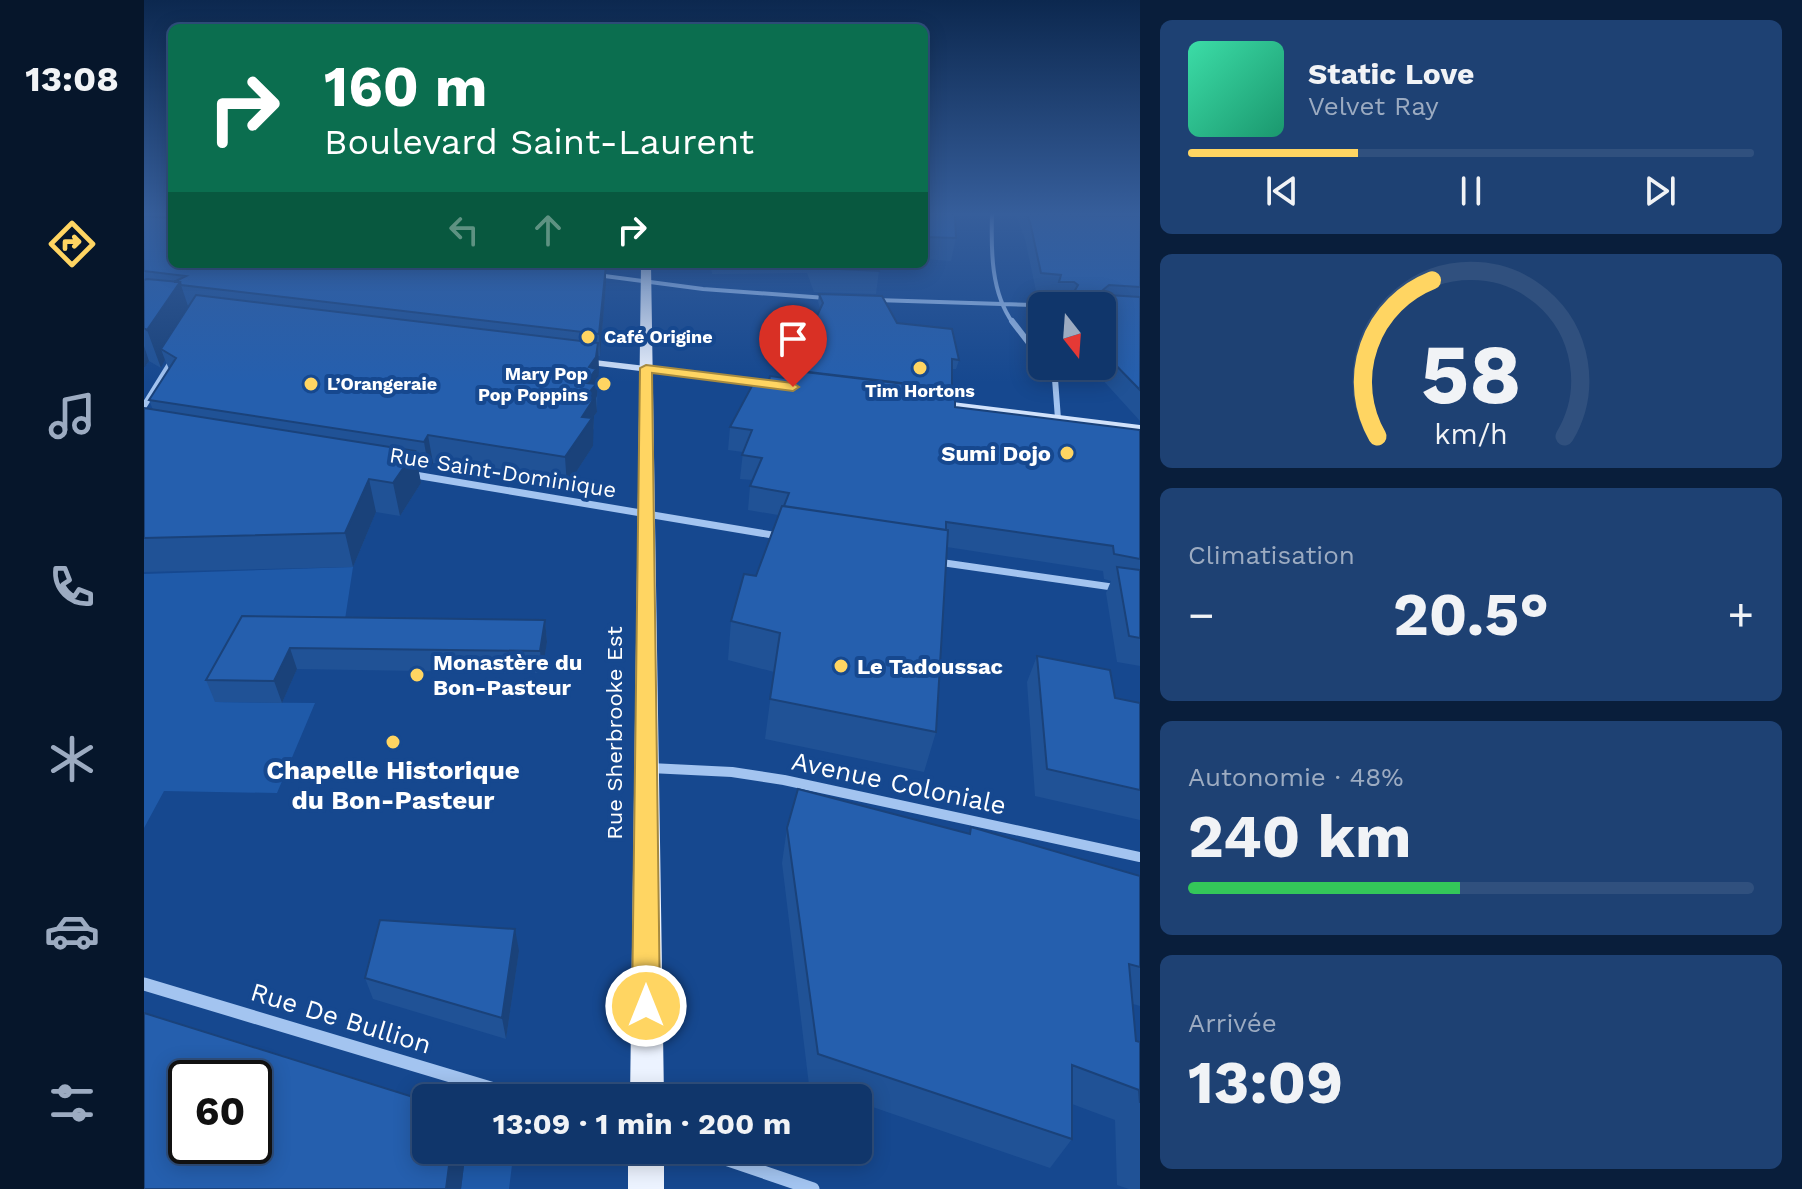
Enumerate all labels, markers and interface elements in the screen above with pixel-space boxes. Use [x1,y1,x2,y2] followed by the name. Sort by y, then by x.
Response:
[324,54,487,120] text: 160 m
[192,56,296,160] icon: right
[1308,56,1474,91] text: Static Love
[25,58,119,100] text: 13:08
[1308,91,1439,121] text: Velvet Ray
[324,121,754,163] text: Boulevard Saint-Laurent
[1260,169,1304,213] icon: previous
[1449,169,1493,213] icon: pause
[1638,169,1682,213] icon: next
[442,208,486,252] icon: left
[526,208,570,252] icon: ahead
[610,208,654,252] icon: right
[44,216,100,272] icon: directions
[1028,292,1116,380] north arrow
[1028,292,1116,380] map controls
[759,305,827,387] pin
[771,317,815,361] icon: arrive
[1421,325,1521,422] text: 58
[604,326,713,347] place label: Café Origine
[579,328,597,346] marker: Café Origine
[911,359,929,377] marker: Tim Hortons
[478,363,588,405] place label: Mary Pop Pop Poppins
[327,373,437,394] place label: L’Orangeraie
[302,375,320,393] marker: L’Orangeraie
[595,375,613,393] marker: Mary Pop Pop Poppins
[865,380,975,401] place label: Tim Hortons
[44,388,100,444] icon: music
[1434,417,1508,451] text: km/h
[941,441,1051,466] place label: Sumi Dojo
[388,442,618,503] street label: Rue Saint-Dominique
[1058,444,1076,462] marker: Sumi Dojo
[1188,540,1355,570] text: Climatisation
[44,559,100,615] icon: phone
[1393,579,1549,650] text: 20.5°
[1188,589,1215,641] text: −
[1727,589,1754,641] text: +
[602,626,627,840] street label: Rue Sherbrooke Est
[433,650,582,700] place label: Monastère du Bon-Pasteur
[857,654,1003,679] place label: Le Tadoussac
[832,657,850,675] marker: Le Tadoussac
[408,666,426,684] marker: Monastère du Bon-Pasteur
[44,731,100,787] icon: climate
[384,733,402,751] marker: Chapelle Historique du Bon-Pasteur
[789,746,1009,820] street label: Avenue Coloniale
[266,755,520,815] place label: Chapelle Historique du Bon-Pasteur
[1188,762,1404,792] text: Autonomie · 48%
[1188,801,1411,872] text: 240 km
[44,903,100,959] icon: car
[604,964,688,1048] position arrow
[247,976,435,1060] street label: Rue De Bullion
[1188,1008,1277,1038] text: Arrivée
[1188,1047,1343,1118] text: 13:09
[168,1060,272,1164] speed limit sign: 60
[44,1075,100,1131] icon: filters
[493,1106,791,1141] text: 13:09 · 1 min · 200 m

